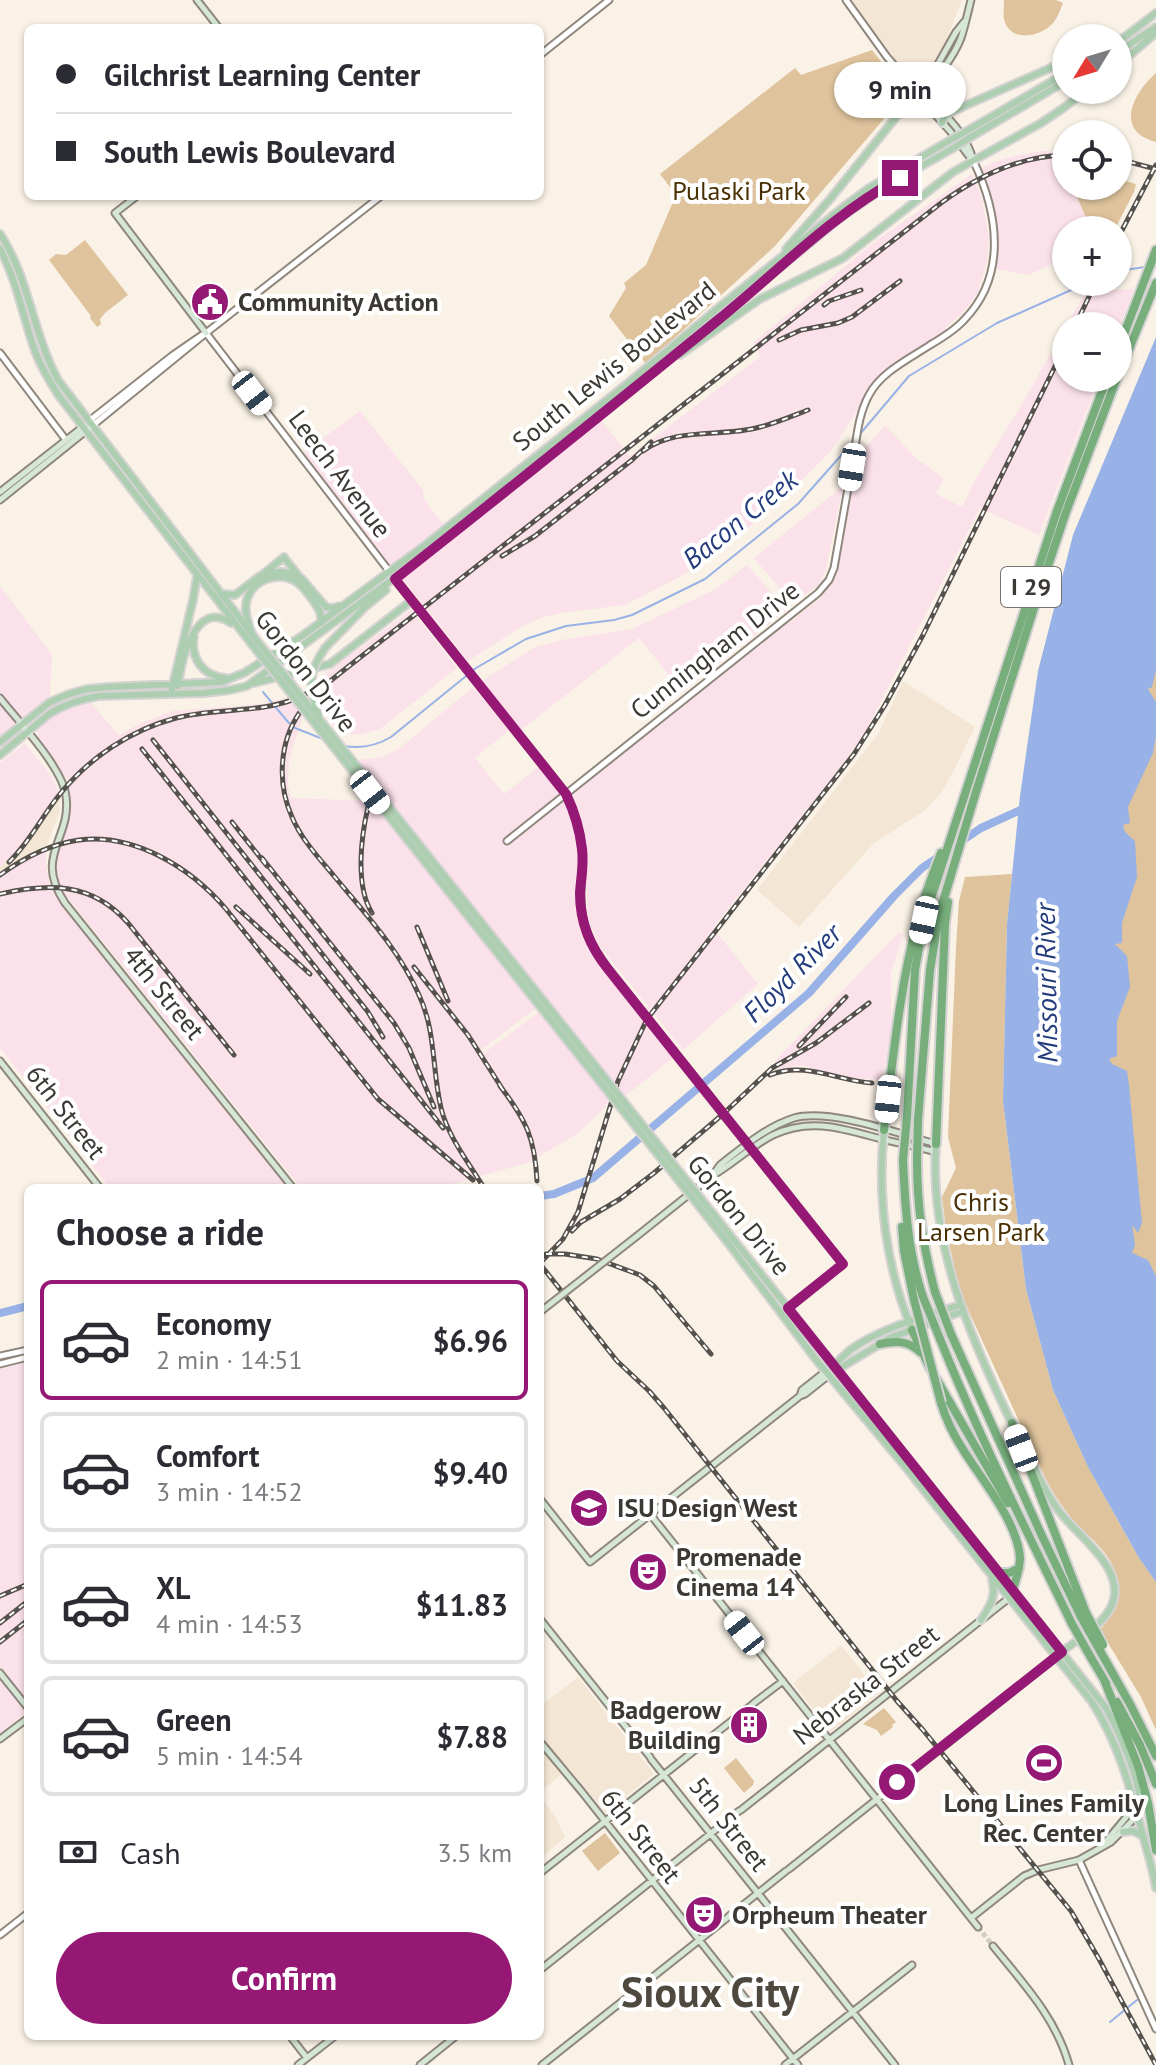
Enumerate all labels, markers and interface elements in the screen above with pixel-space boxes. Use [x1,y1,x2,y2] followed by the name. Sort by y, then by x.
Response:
[1052,24,1132,104] north arrow
[1052,24,1132,392] map controls
[104,55,420,94] text: Gilchrist Learning Center
[834,62,966,118] callout: 9 min
[868,73,932,106] text: 9 min
[1052,120,1132,200] button: locate
[104,132,395,171] text: South Lewis Boulevard
[882,160,918,196] route end
[672,174,806,207] park label: Pulaski Park
[1052,216,1132,296] button: +
[505,273,722,458] street label: South Lewis Boulevard
[189,281,231,323] public building icon: Community Action
[238,285,439,318] place label: Community Action
[1052,312,1132,392] button: −
[228,367,276,419] car
[282,403,399,544] street label: Leech Avenue
[836,441,868,493] car
[674,460,806,576] water label: Bacon Creek
[1001,567,1061,607] road number: I 29
[624,573,806,726] street label: Cunningham Drive
[248,603,364,738] street label: Gordon Drive
[346,766,394,818] car
[907,894,941,946] car
[1026,901,1065,1063] water label: Missouri River
[734,914,850,1030] water label: Floyd River
[117,939,212,1046] street label: 4th Street
[19,1058,114,1166] street label: 6th Street
[874,1074,902,1124] car
[681,1148,798,1282] street label: Gordon Drive
[917,1185,1045,1248] park label: Chris Larsen Park
[56,1208,264,1255] text: Choose a ride
[60,1304,132,1376] icon: car
[156,1304,271,1343] text: Economy
[433,1321,508,1360] text: $6.96
[156,1343,303,1376] text: 2 min · 14:51
[1001,1421,1041,1475] car
[60,1436,132,1508] icon: car
[156,1436,259,1475] text: Comfort
[433,1453,508,1492] text: $9.40
[156,1475,303,1508] text: 3 min · 14:52
[568,1487,610,1529] school or university icon: ISU Design West
[617,1491,797,1524] place label: ISU Design West
[676,1540,802,1603] place label: Promenade Cinema 14
[627,1551,669,1593] theatre icon: Promenade Cinema 14
[60,1568,132,1640] icon: car
[156,1568,190,1607] text: XL
[416,1585,508,1624] text: $11.83
[156,1607,303,1640] text: 4 min · 14:53
[720,1607,768,1659] car
[786,1617,945,1752] street label: Nebraska Street
[610,1693,721,1756] place label: Badgerow Building
[60,1700,132,1772] icon: car
[156,1700,231,1739] text: Green
[728,1704,770,1746] building icon: Badgerow Building
[436,1717,508,1756] text: $7.88
[156,1739,303,1772] text: 5 min · 14:54
[1023,1742,1065,1784] sports icon: Long Lines Family Rec. Center
[879,1764,915,1800] route start
[682,1770,777,1878] street label: 5th Street
[594,1782,689,1890] street label: 6th Street
[944,1786,1145,1849] place label: Long Lines Family Rec. Center
[56,1830,100,1874] icon: cash
[120,1833,181,1872] text: Cash
[438,1836,512,1869] text: 3.5 km
[683,1894,725,1936] theatre icon: Orpheum Theater
[732,1898,928,1931] place label: Orpheum Theater
[56,1932,512,2024] button: Confirm
[621,1964,800,2019] district label: Sioux City

